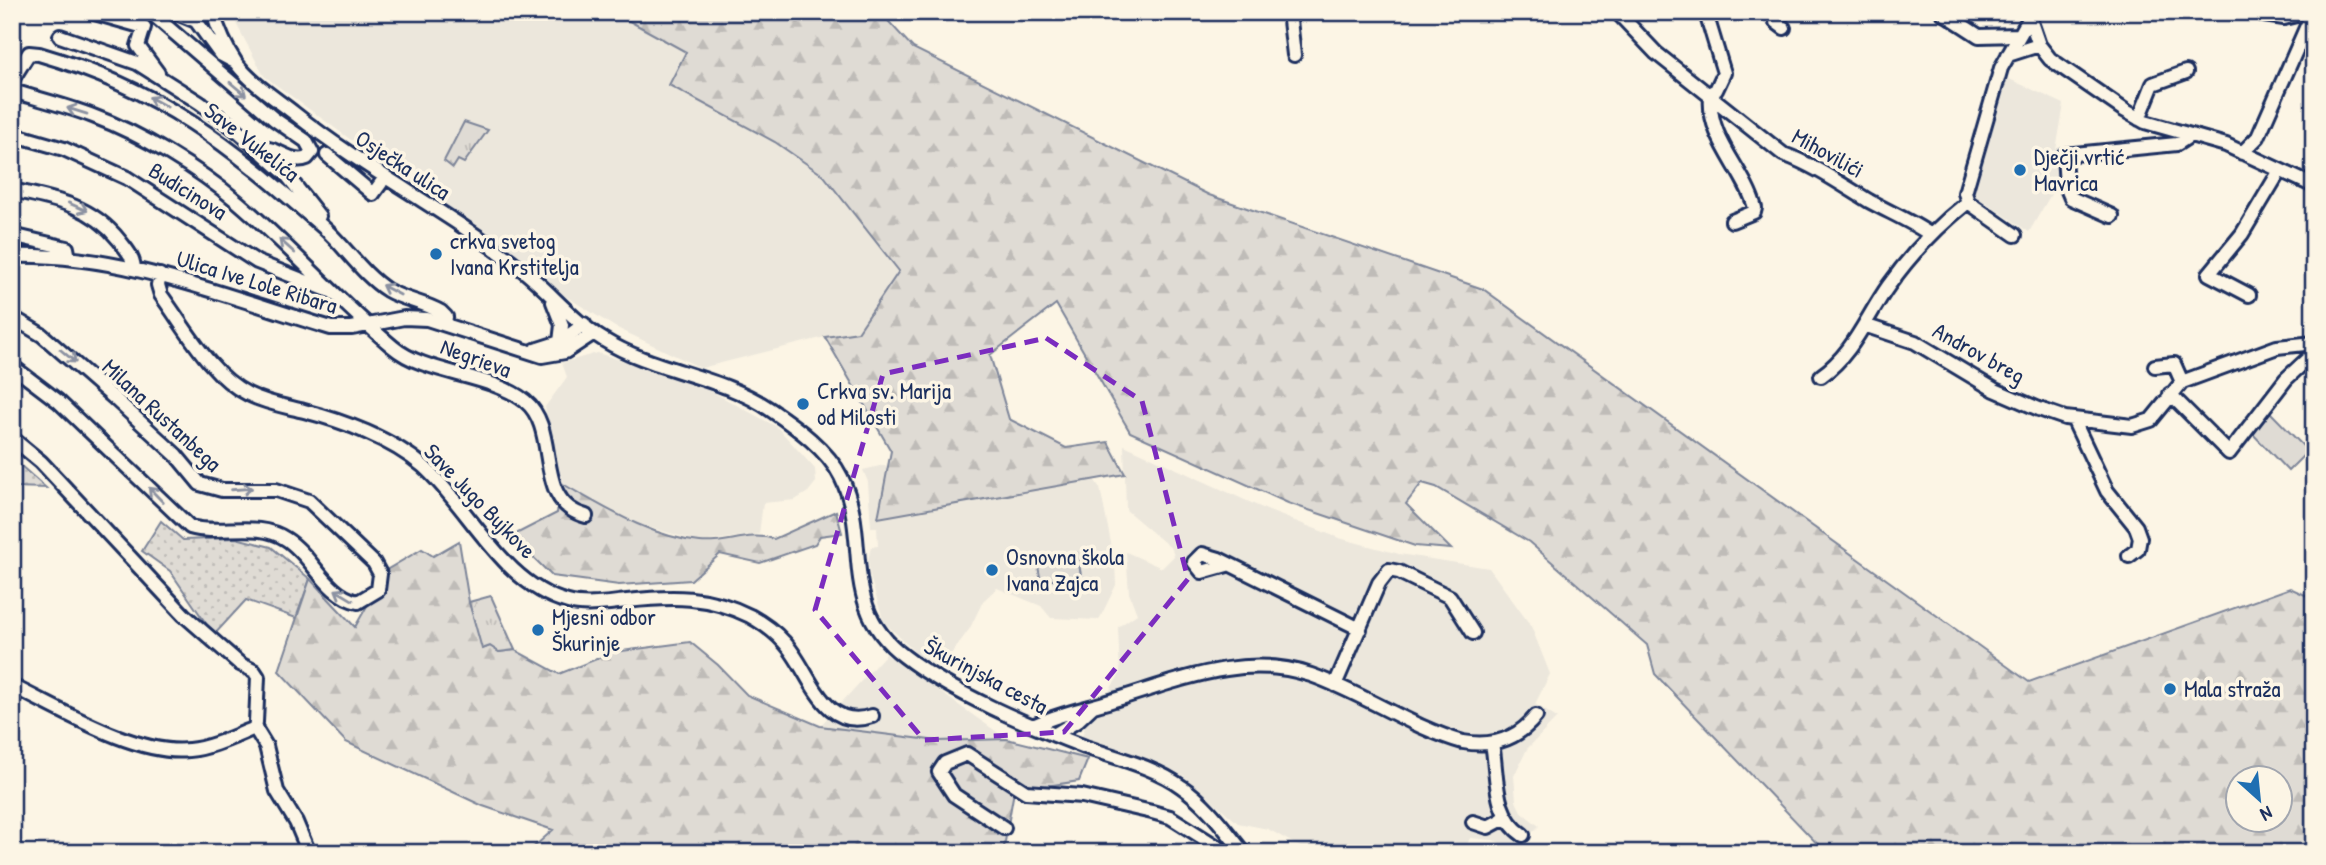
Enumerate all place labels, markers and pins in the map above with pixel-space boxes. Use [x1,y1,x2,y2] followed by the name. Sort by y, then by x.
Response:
[2034,141,2124,198] place label: Dječji vrtić Mavrica
[2012,162,2028,178] marker: Dječji vrtić Mavrica
[450,225,579,282] place label: crkva svetog Ivana Krstitelja
[428,246,444,262] marker: crkva svetog Ivana Krstitelja
[817,375,951,432] place label: Crkva sv. Marija od Milosti
[795,396,811,412] marker: Crkva sv. Marija od Milosti
[1006,541,1124,598] place label: Osnovna škola Ivana Zajca
[984,562,1000,578] marker: Osnovna škola Ivana Zajca
[552,601,656,658] place label: Mjesni odbor Škurinje
[530,622,546,638] marker: Mjesni odbor Škurinje
[2184,673,2281,704] place label: Mala straža
[2162,681,2178,697] marker: Mala straža

